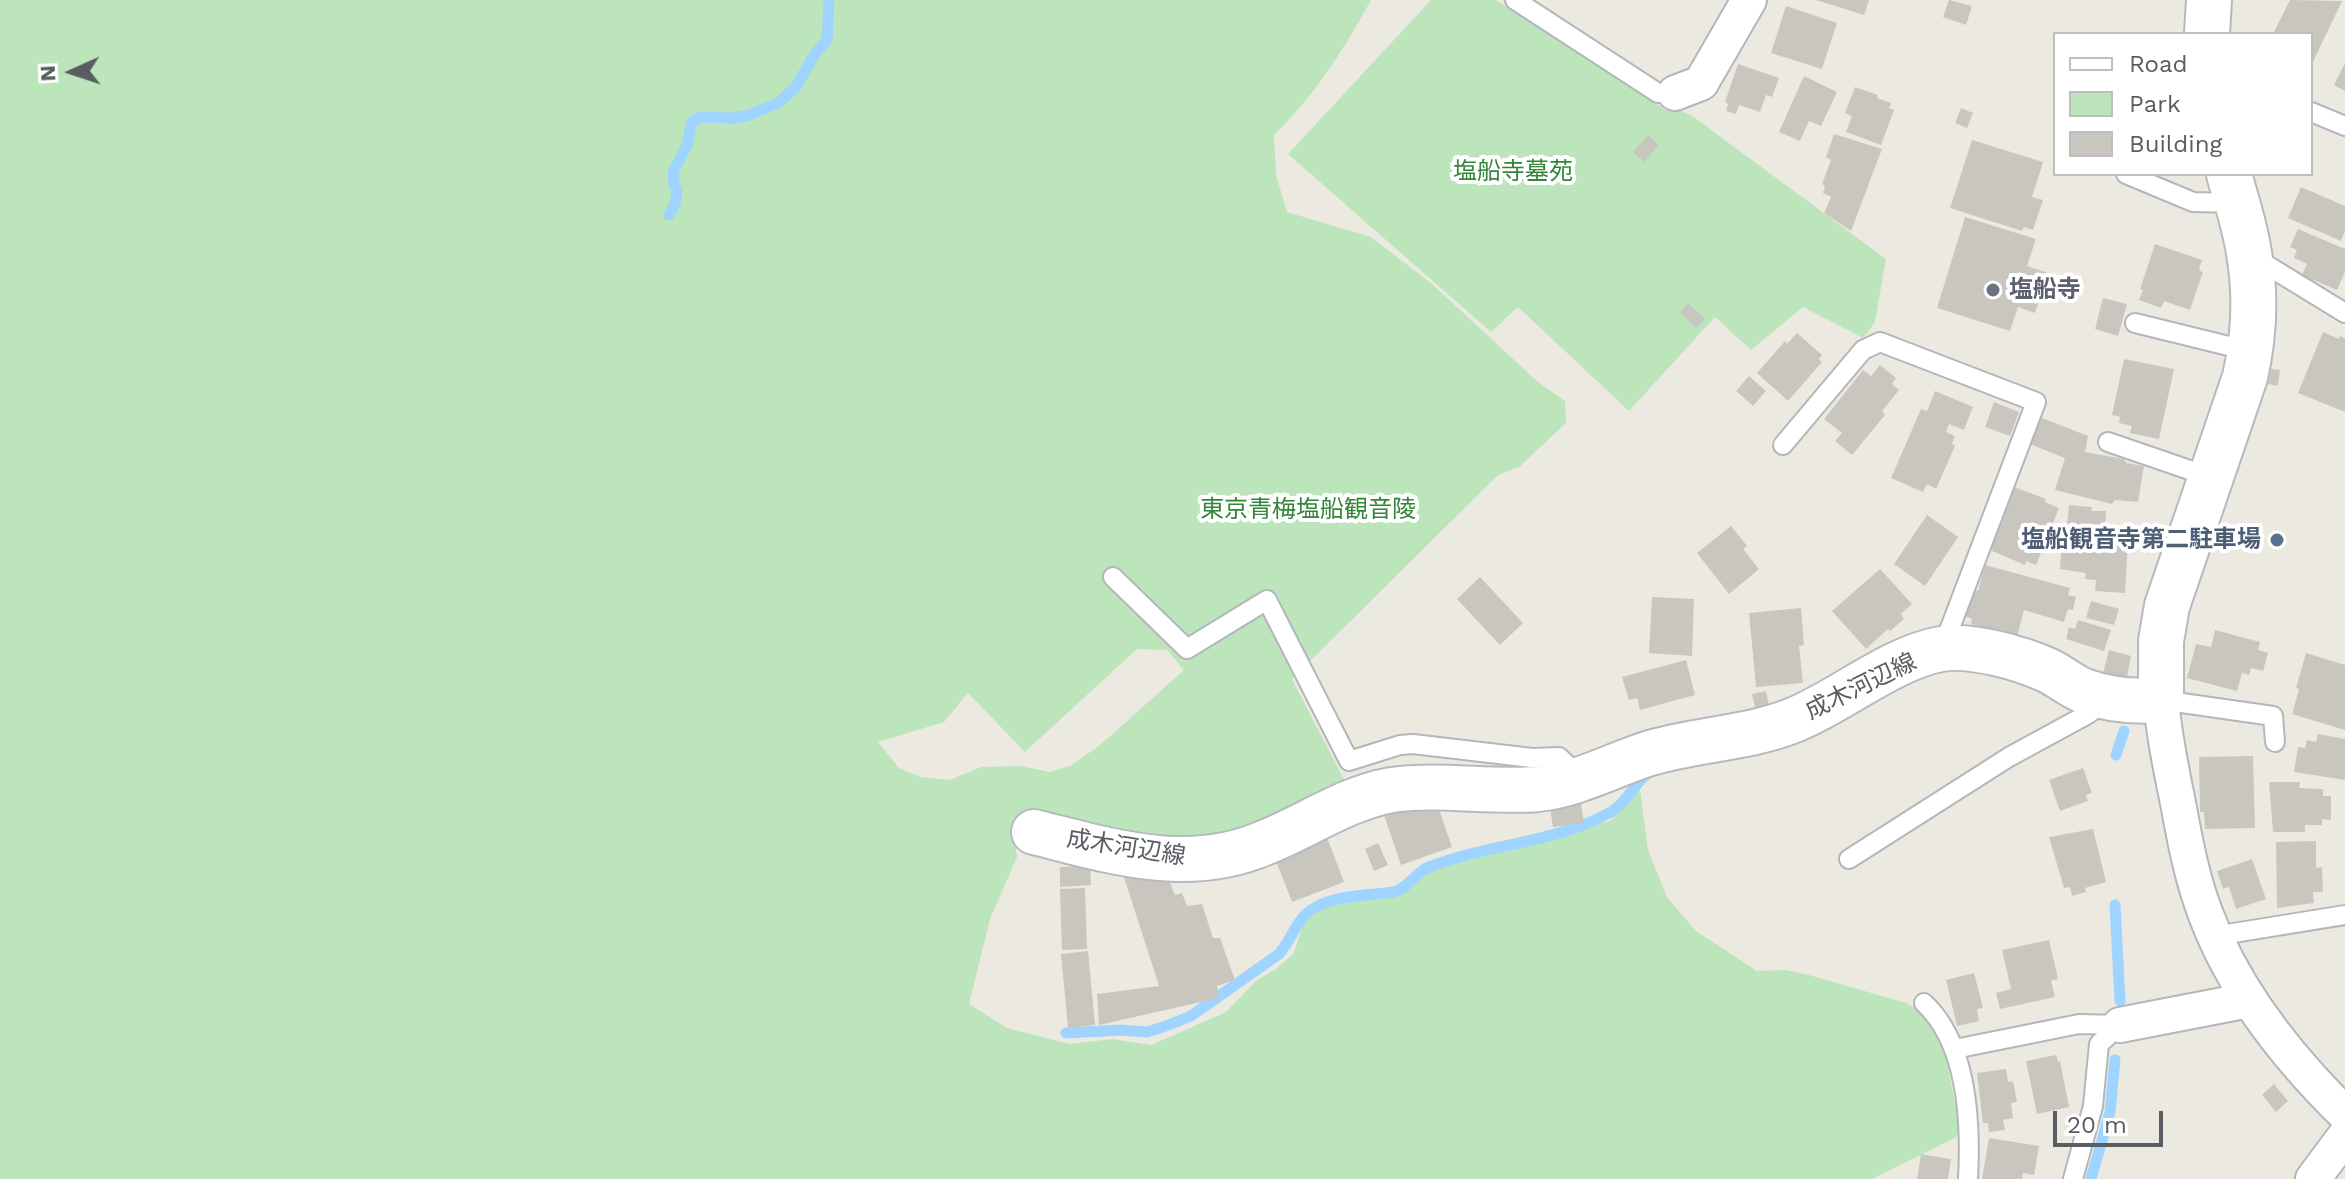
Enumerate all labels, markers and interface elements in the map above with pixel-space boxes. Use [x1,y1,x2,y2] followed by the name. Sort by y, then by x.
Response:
[32,32,112,112] north arrow
[2053,32,2313,176] legend
[2129,50,2188,78] text: Road
[35,64,60,82] text: N
[2129,90,2181,118] text: Park
[2129,130,2222,158] text: Building
[1453,158,1573,186] park label: 塩船寺墓苑
[2009,276,2081,304] place label: 塩船寺
[1984,281,2002,299] marker: 塩船寺
[1200,496,1416,524] park label: 東京青梅塩船観音陵
[2021,526,2261,554] place label: 塩船観音寺第二駐車場
[2268,531,2286,549] marker: 塩船観音寺第二駐車場
[1801,648,1921,726] street label: 成木河辺線
[1064,824,1188,872] street label: 成木河辺線
[2057,1095,2167,1145] scale bar
[2067,1111,2127,1139] text: 20 m

